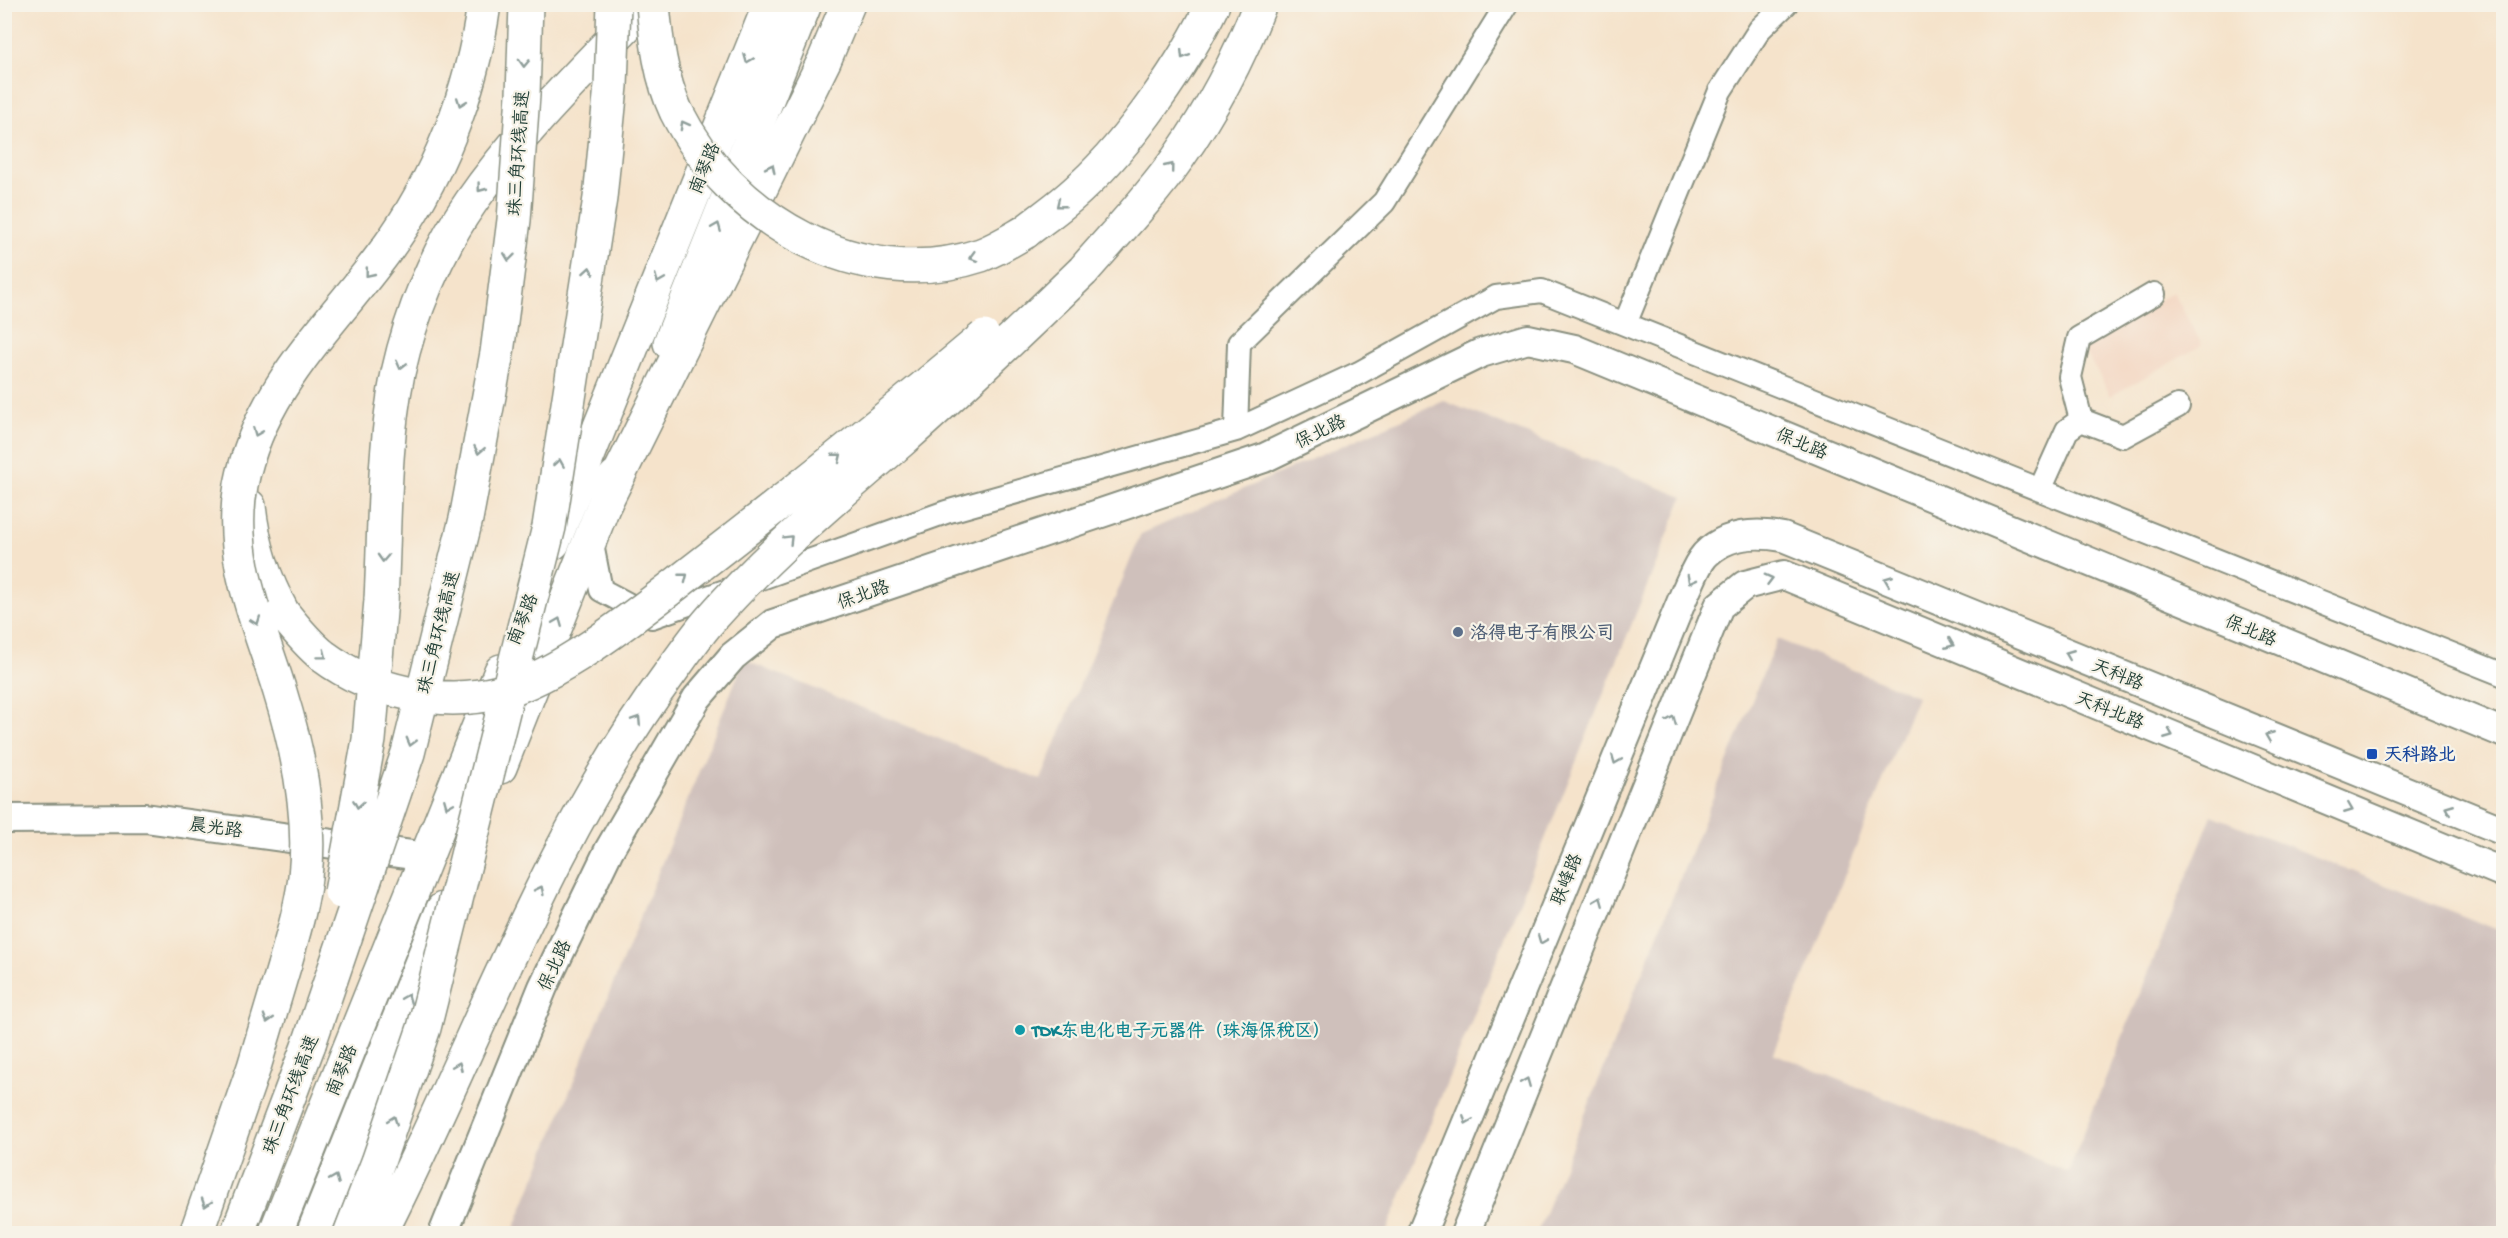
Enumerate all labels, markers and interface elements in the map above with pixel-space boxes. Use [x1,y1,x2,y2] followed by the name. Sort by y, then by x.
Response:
[1181,49,1192,60] one-way arrow
[743,53,755,64] one-way arrow
[517,58,530,67] one-way arrow
[504,89,535,217] street label: 珠三角环线高速
[456,96,468,107] one-way arrow
[680,121,691,131] one-way arrow
[686,140,726,198] street label: 南琴路
[764,163,775,174] one-way arrow
[1163,163,1174,174] one-way arrow
[477,182,488,193] one-way arrow
[1056,197,1067,208] one-way arrow
[709,222,722,232] one-way arrow
[968,249,978,262] one-way arrow
[504,253,516,262] one-way arrow
[365,266,376,277] one-way arrow
[582,266,595,276] one-way arrow
[654,272,666,283] one-way arrow
[395,359,408,369] one-way arrow
[1292,411,1350,455] street label: 保北路
[1772,424,1830,466] street label: 保北路
[252,425,264,436] one-way arrow
[473,445,486,455] one-way arrow
[831,453,842,464] one-way arrow
[552,459,565,469] one-way arrow
[781,536,792,547] one-way arrow
[377,554,390,563] one-way arrow
[413,568,466,696] street label: 珠三角环线高速
[678,573,689,584] one-way arrow
[1764,573,1774,586] one-way arrow
[1687,574,1698,584] one-way arrow
[1884,575,1895,587] one-way arrow
[835,577,893,615] street label: 保北路
[504,591,544,649] street label: 南琴路
[2221,611,2279,653] street label: 保北路
[248,616,261,626] one-way arrow
[551,617,563,628] one-way arrow
[1470,623,1614,645] place label: 洛得电子有限公司
[1451,625,1465,639] marker: 洛得电子有限公司
[1944,636,1955,648] one-way arrow
[317,648,328,659] one-way arrow
[2064,649,2075,661] one-way arrow
[2088,656,2146,696] street label: 天科路
[2072,688,2147,736] street label: 天科北路
[629,716,641,726] one-way arrow
[1665,716,1677,727] one-way arrow
[2163,727,2174,739] one-way arrow
[2264,731,2275,743] one-way arrow
[405,737,418,747] one-way arrow
[2384,745,2456,767] place label: 天科路北
[2365,747,2379,761] marker: 天科路北
[1611,753,1623,764] one-way arrow
[443,797,455,808] one-way arrow
[353,799,365,809] one-way arrow
[2343,802,2354,814] one-way arrow
[2445,804,2456,816] one-way arrow
[187,814,244,844] street label: 晨光路
[1548,851,1588,909] street label: 联峰路
[533,885,545,896] one-way arrow
[1592,896,1604,907] one-way arrow
[1537,934,1549,945] one-way arrow
[534,937,577,995] street label: 保北路
[400,993,412,1004] one-way arrow
[263,1013,275,1024] one-way arrow
[1030,1021,1331,1043] place label: TDK东电化电子元器件（珠海保税区）
[1013,1023,1027,1037] marker: TDK东电化电子元器件（珠海保税区）
[258,1032,325,1157] street label: 珠三角环线高速
[323,1042,363,1100] street label: 南琴路
[451,1062,463,1073] one-way arrow
[1519,1077,1531,1088] one-way arrow
[1462,1114,1474,1125] one-way arrow
[385,1115,398,1126] one-way arrow
[328,1174,340,1185] one-way arrow
[201,1197,213,1208] one-way arrow

